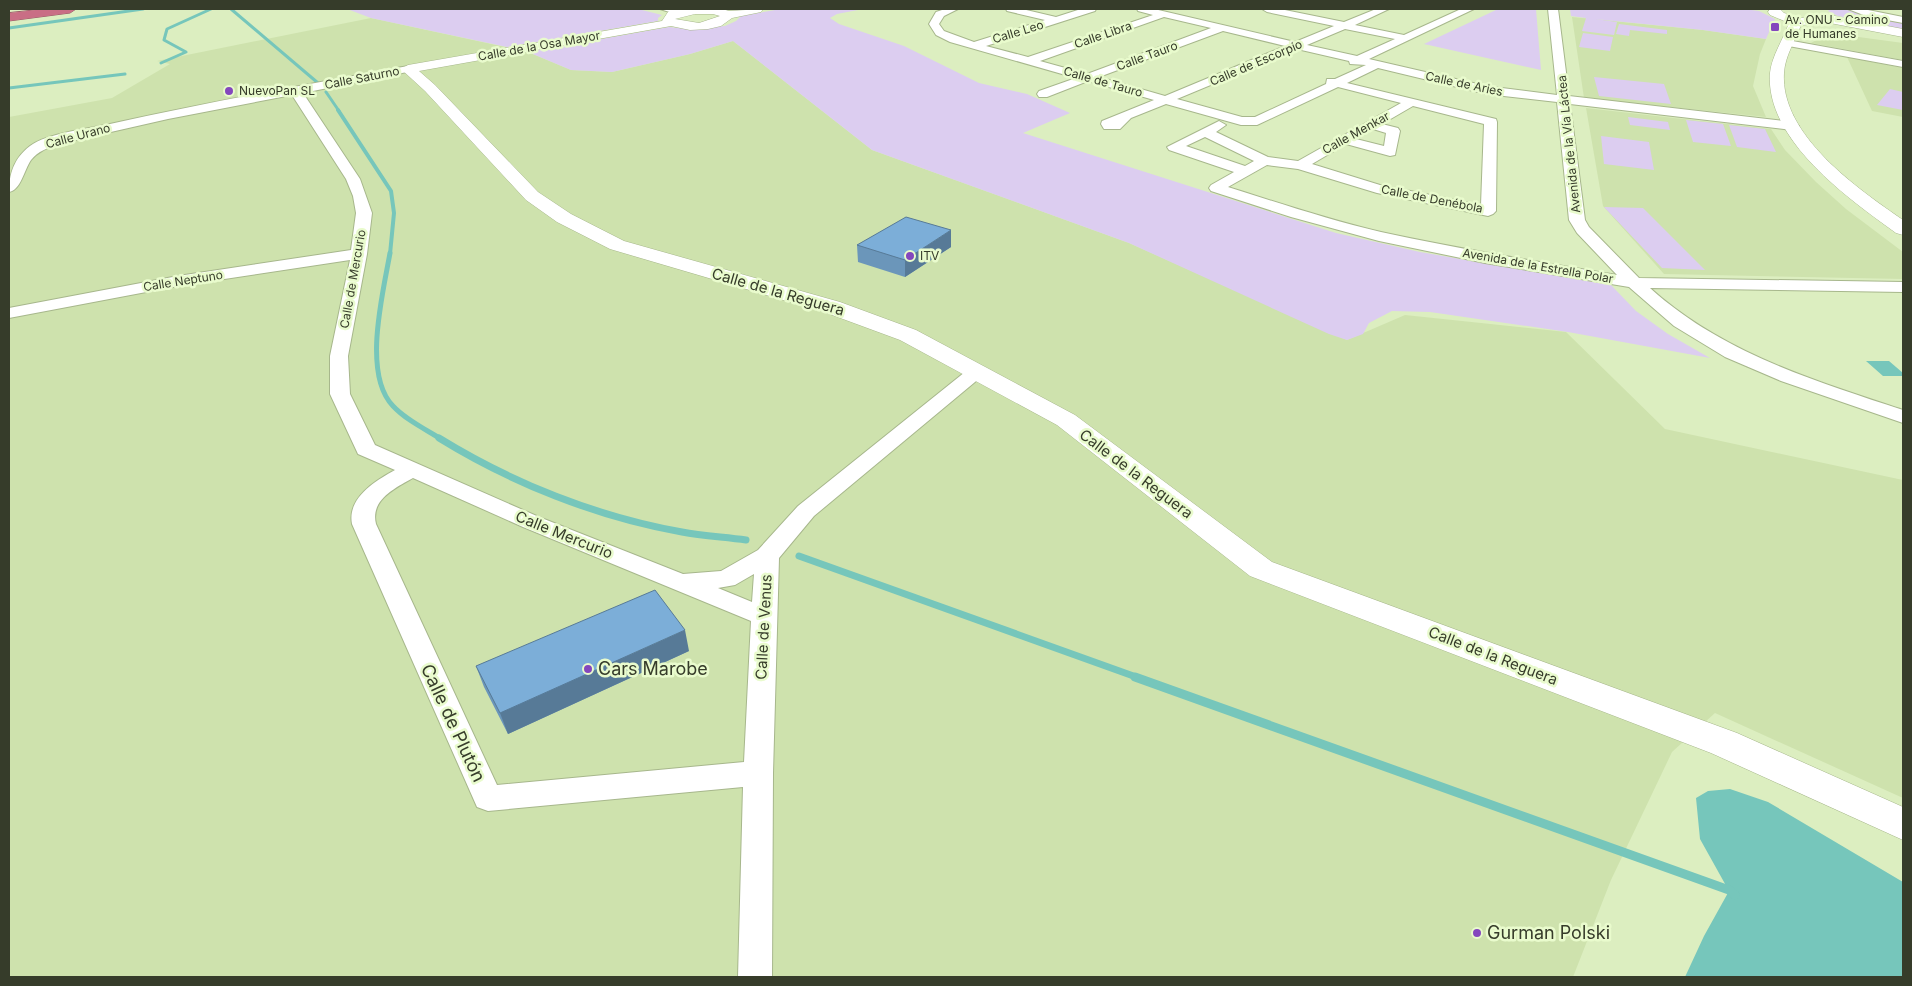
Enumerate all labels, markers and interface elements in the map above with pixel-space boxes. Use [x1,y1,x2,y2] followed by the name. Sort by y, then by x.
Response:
[1785,12,1888,41] place label: Av. ONU - Camino de Humanes
[990,17,1045,46] street label: Calle Leo
[1072,18,1134,51] street label: Calle Libra
[1769,21,1781,33] marker: Av. ONU - Camino de Humanes
[477,27,602,64] street label: Calle de la Osa Mayor
[1207,36,1304,89] street label: Calle de Escorpio
[1114,38,1179,74] street label: Calle Tauro
[323,63,401,92] street label: Calle Saturno
[1062,63,1144,100] street label: Calle de Tauro
[1424,68,1504,99] street label: Calle de Aries
[1554,74,1583,214] street label: Avenida de la Vía Láctea
[239,83,315,98] place label: NuevoPan SL
[223,85,235,97] marker: NuevoPan SL
[1320,108,1392,157] street label: Calle Menkar
[44,120,112,151] street label: Calle Urano
[1380,181,1484,216] street label: Calle de Denébola
[336,228,369,330] street label: Calle de Mercurio
[1462,245,1615,286] street label: Avenida de la Estrella Polar
[920,248,939,263] place label: ITV
[904,250,916,262] marker: ITV
[710,263,847,320] street label: Calle de la Reguera
[142,267,224,294] street label: Calle Neptuno
[1076,425,1197,522] street label: Calle de la Reguera
[513,506,616,563] street label: Calle Mercurio
[751,574,776,680] street label: Calle de Venus
[1426,622,1561,689] street label: Calle de la Reguera
[598,658,708,679] place label: Cars Marobe
[417,660,490,785] street label: Calle de Plutón
[582,663,594,675] marker: Cars Marobe
[1487,922,1610,943] place label: Gurman Polski
[1471,927,1483,939] marker: Gurman Polski

